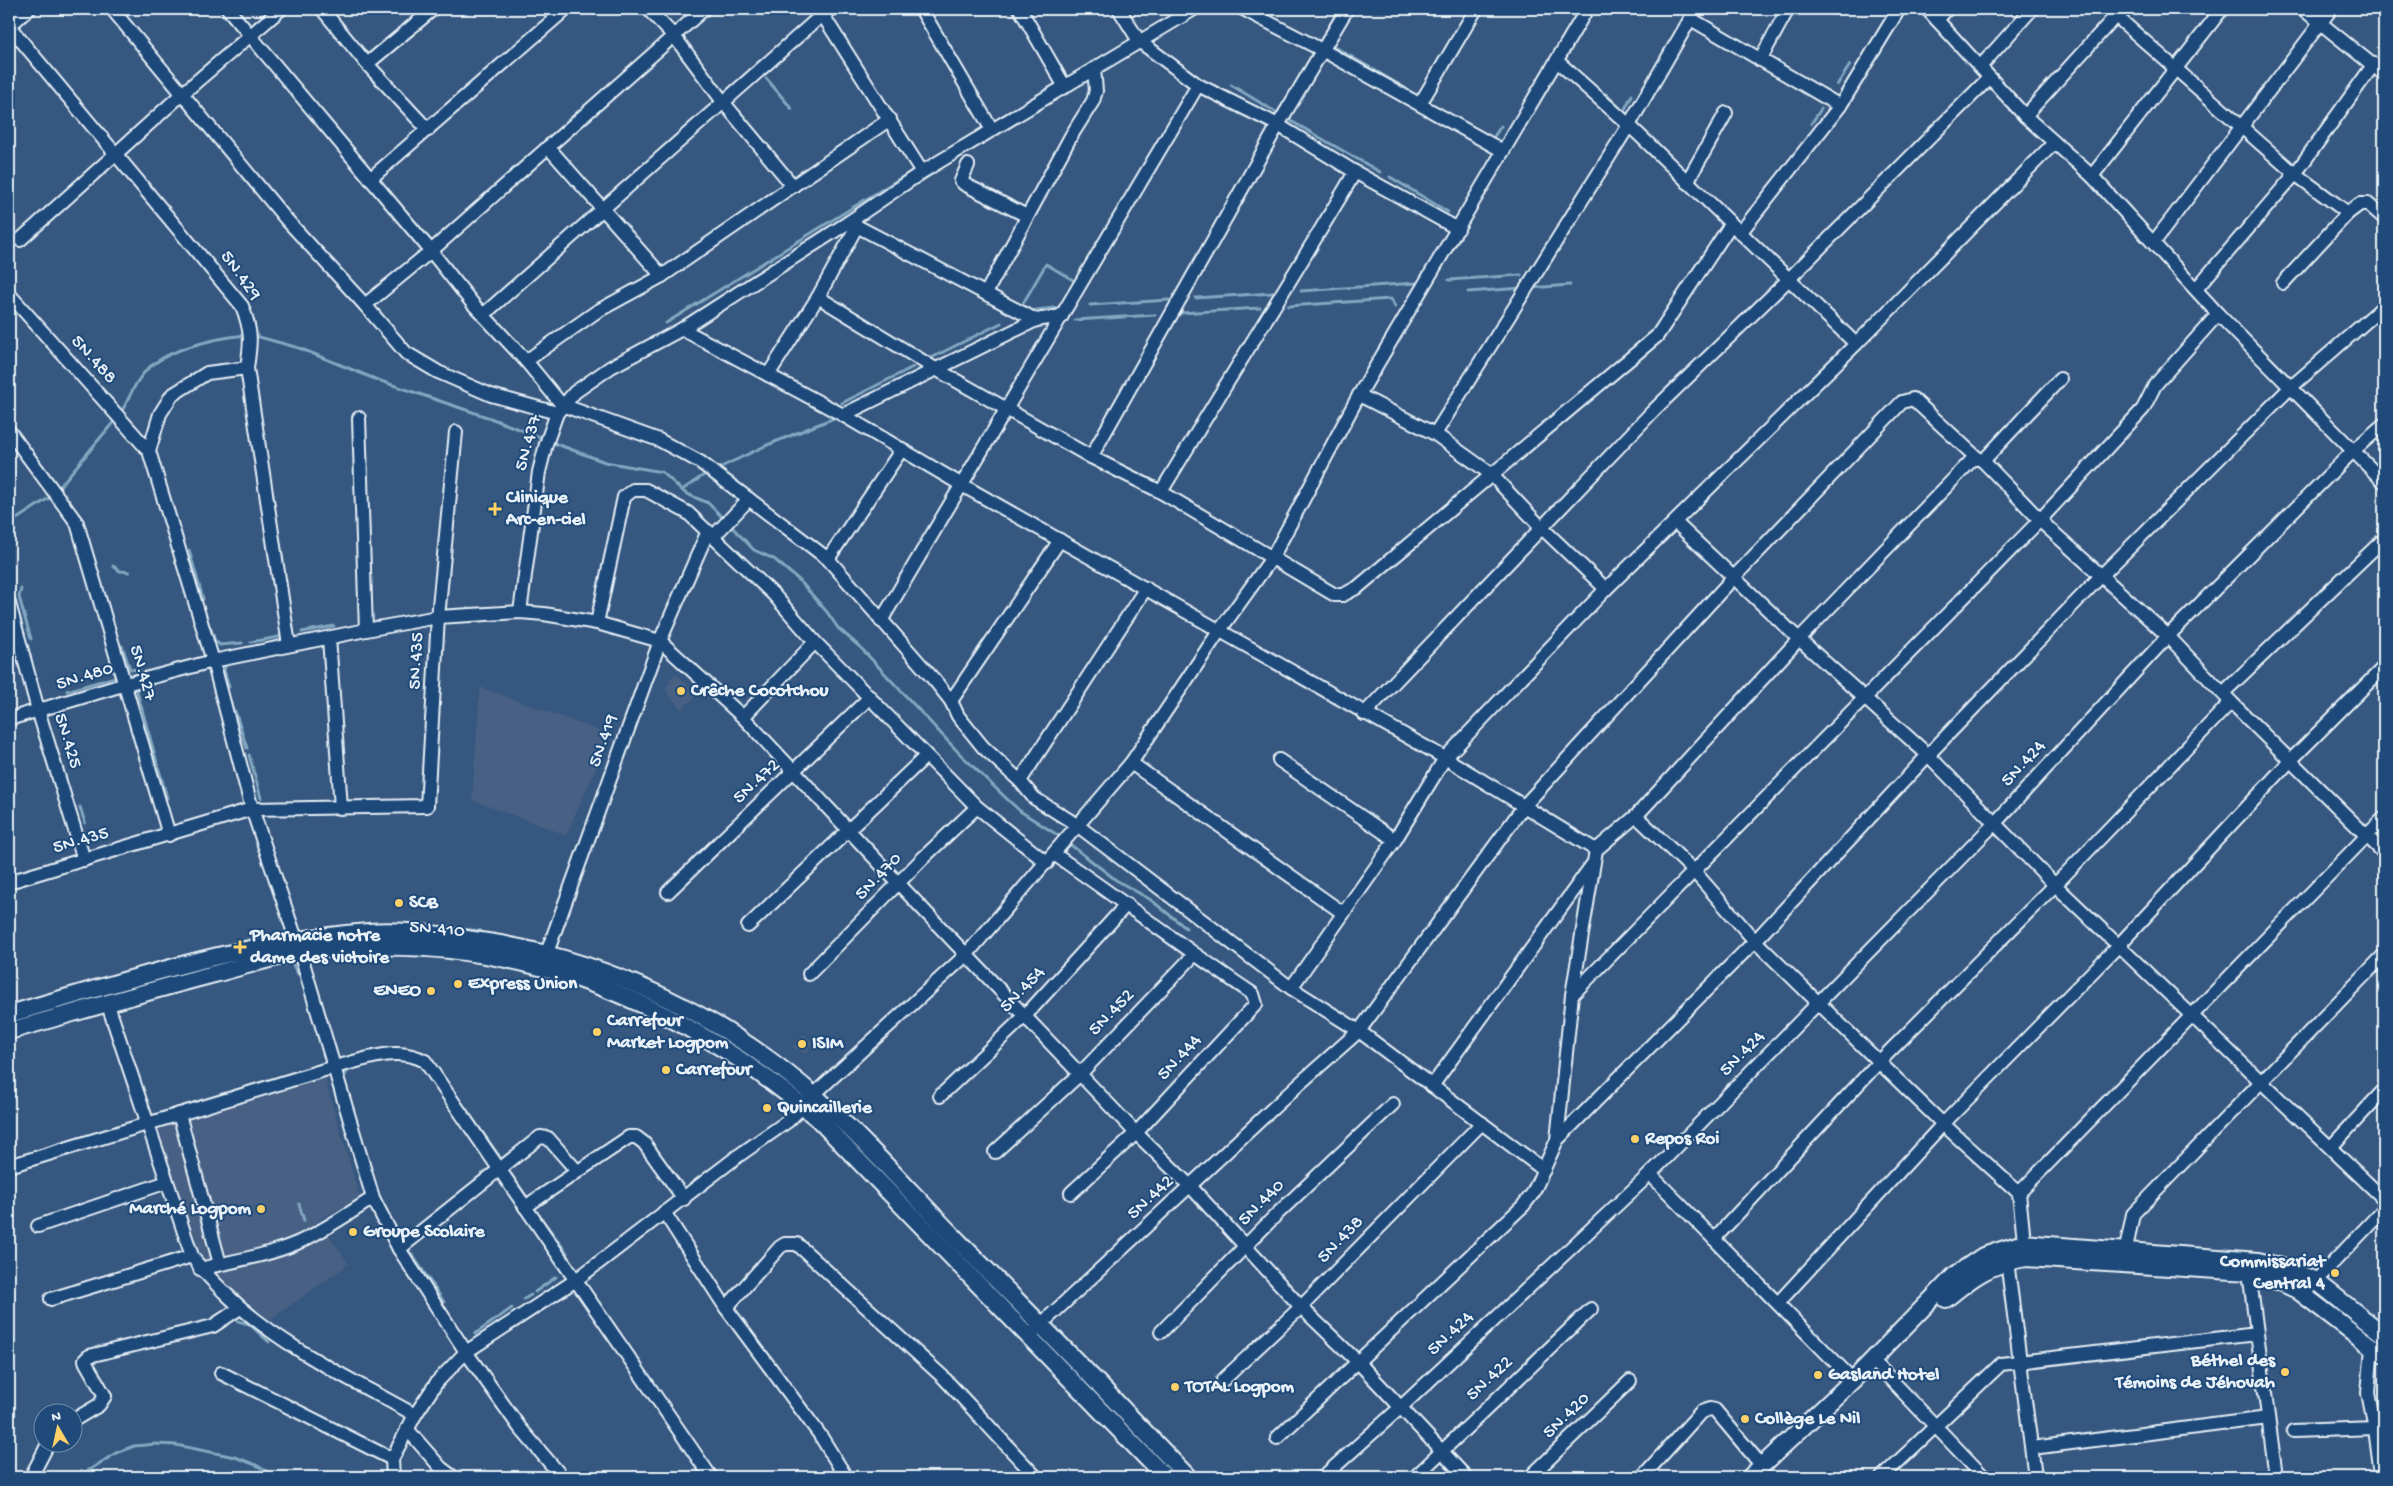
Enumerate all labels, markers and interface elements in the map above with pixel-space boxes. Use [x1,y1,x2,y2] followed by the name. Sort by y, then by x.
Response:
[214,247,266,306] street label: 5N.429
[65,331,121,389] street label: 5N.488
[510,411,548,474] street label: 5N.437
[505,487,586,532] place label: Clinique Arc-en-ciel
[488,502,502,516] marker: Clinique Arc-en-ciel
[404,632,430,690] street label: 5N.435
[123,643,161,704] street label: 5N.427
[54,657,117,697] street label: 5N.480
[690,680,829,703] place label: Crêche Cocotchou
[675,685,687,697] marker: Crêche Cocotchou
[48,711,86,771] street label: 5N.425
[584,711,624,771] street label: 5N.419
[1997,736,2051,792] street label: 5N.424
[728,754,786,810] street label: 5N.472
[50,822,112,860] street label: 5N.435
[851,848,908,906] street label: 5N.470
[409,892,439,915] place label: SCB
[393,897,405,909] marker: SCB
[408,916,466,944] street label: 5N.410
[249,925,390,970] place label: Pharmacie notre dame des victoire
[234,941,246,953] marker: Pharmacie notre dame des victoire
[995,962,1051,1018] street label: 5N.454
[468,973,578,996] place label: Express Union
[452,978,464,990] marker: Express Union
[373,980,422,1003] place label: ENEO
[425,985,437,997] marker: ENEO
[1084,985,1140,1041] street label: 5N.452
[606,1010,729,1055] place label: Carrefour Market Logpom
[591,1026,603,1038] marker: Carrefour Market Logpom
[1715,1026,1771,1082] street label: 5N.424
[1153,1030,1207,1086] street label: 5N.444
[812,1033,844,1056] place label: ISIM
[796,1038,808,1050] marker: ISIM
[675,1059,754,1082] place label: Carrefour
[660,1064,672,1076] marker: Carrefour
[777,1097,873,1120] place label: Quincaillerie
[761,1102,773,1114] marker: Quincaillerie
[1644,1128,1719,1151] place label: Repos Roi
[1629,1133,1641,1145] marker: Repos Roi
[1123,1171,1179,1225] street label: 5N.442
[1234,1175,1290,1231] street label: 5N.440
[129,1198,252,1221] place label: Marché Logpom
[255,1203,267,1215] marker: Marché Logpom
[1313,1211,1369,1269] street label: 5N.438
[363,1221,486,1244] place label: Groupe Scolaire
[347,1226,359,1238] marker: Groupe Scolaire
[2219,1251,2327,1296] place label: Commissariat Central 4
[2329,1267,2341,1279] marker: Commissariat Central 4
[1423,1307,1479,1361] street label: 5N.424
[2113,1350,2276,1395] place label: Béthel des Témoins de Jéhovah
[1462,1351,1518,1407] street label: 5N.422
[1828,1364,1939,1387] place label: Gasland Hotel
[2279,1366,2291,1378] marker: Béthel des Témoins de Jéhovah
[1812,1369,1824,1381] marker: Gasland Hotel
[1183,1376,1295,1399] place label: TOTAL Logpom
[1169,1381,1181,1393] marker: TOTAL Logpom
[1538,1388,1596,1444] street label: 5N.420
[32,1404,82,1454] north arrow
[1754,1408,1860,1431] place label: Collège Le Nil
[51,1409,62,1427] text: N
[1739,1413,1751,1425] marker: Collège Le Nil

